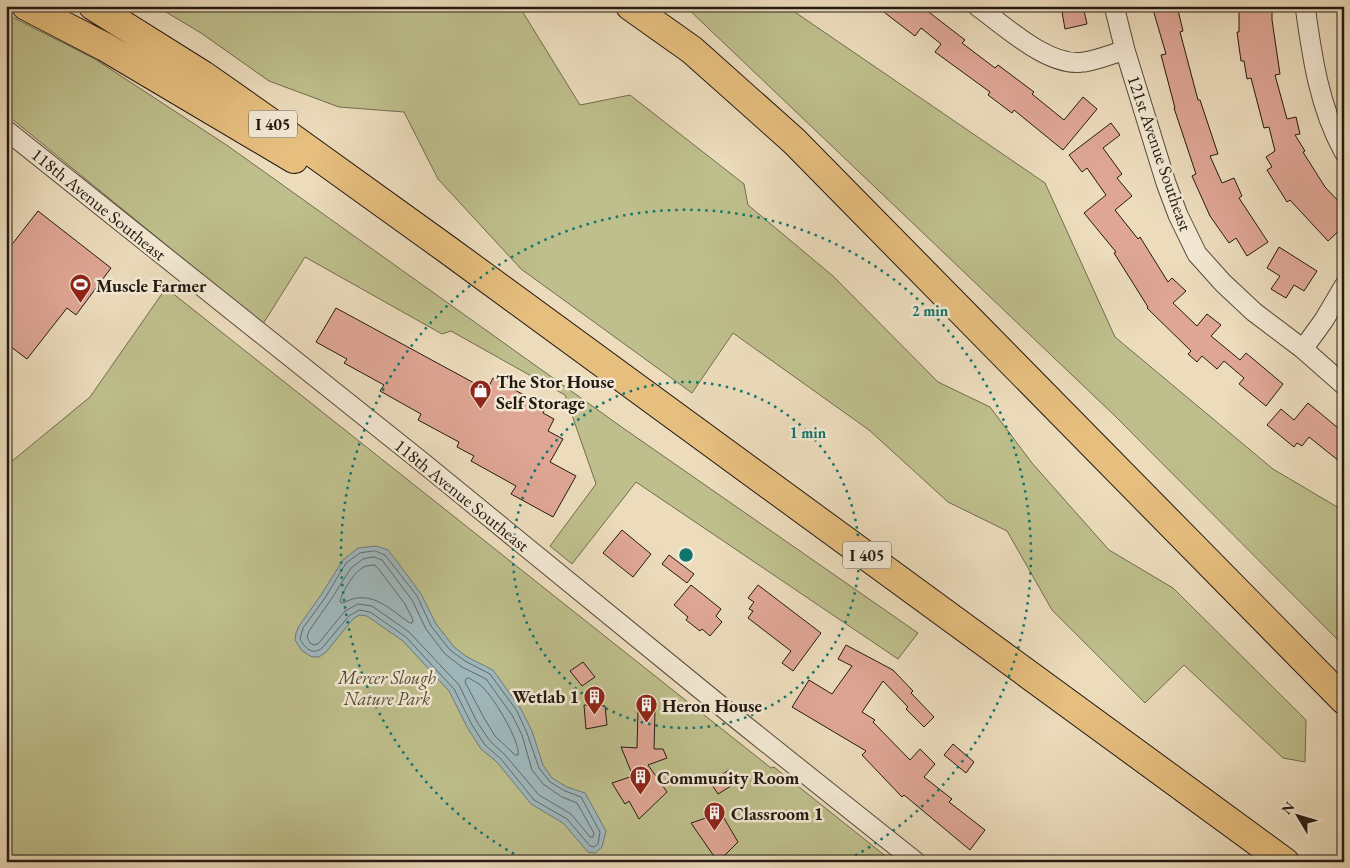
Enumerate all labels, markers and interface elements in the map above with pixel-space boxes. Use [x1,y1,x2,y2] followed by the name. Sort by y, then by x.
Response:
[1122,72,1198,234] street label: 121st Avenue Southeast
[249,110,297,138] road number: I 405
[27,142,171,266] street label: 118th Avenue Southeast
[68,273,92,304] sports icon: Muscle Farmer
[96,274,207,297] place label: Muscle Farmer
[912,301,949,320] text: 2 min
[496,370,615,414] place label: The Stor House Self Storage
[468,379,492,410] shop icon: The Stor House Self Storage
[790,423,827,442] text: 1 min
[390,433,534,557] street label: 118th Avenue Southeast
[843,542,891,568] road number: I 405
[677,546,695,564] centre of rings
[337,666,436,710] park label: Mercer Slough Nature Park
[583,684,607,715] building icon: Wetlab 1
[512,685,579,708] place label: Wetlab 1
[634,693,658,724] building icon: Heron House
[662,694,763,717] place label: Heron House
[629,765,653,796] building icon: Community Room
[657,766,800,789] place label: Community Room
[1272,790,1322,840] north arrow
[1277,797,1299,818] text: N
[703,801,727,832] building icon: Classroom 1
[731,802,823,825] place label: Classroom 1

